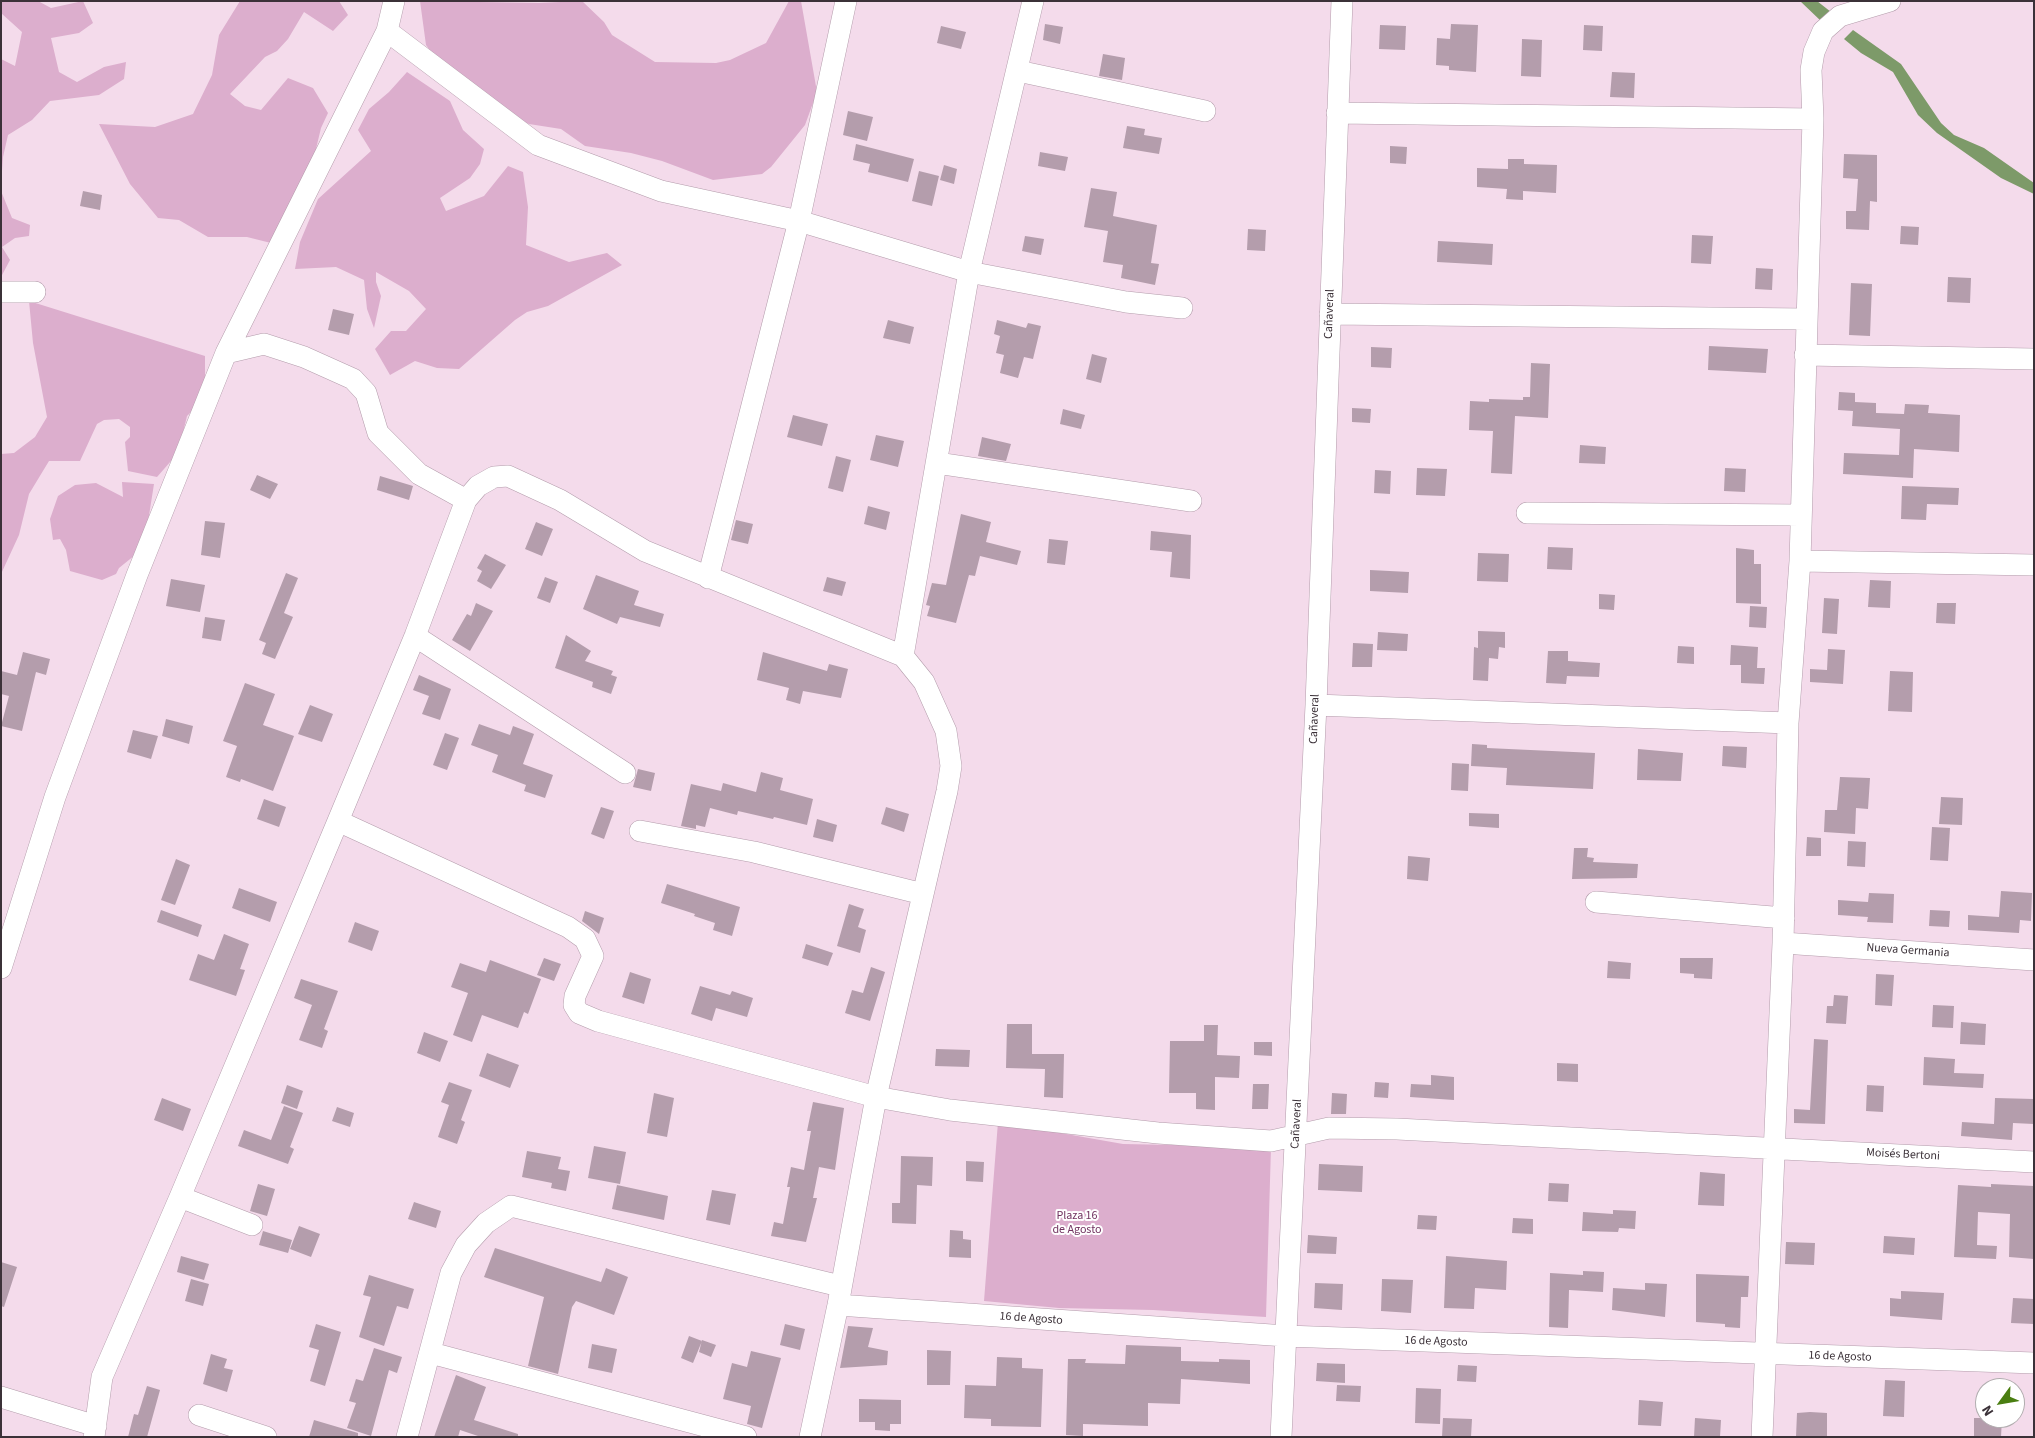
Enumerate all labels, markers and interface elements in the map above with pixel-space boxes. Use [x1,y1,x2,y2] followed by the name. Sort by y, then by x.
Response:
[1322,289,1338,339] street label: Cañaveral
[1307,694,1323,744] street label: Cañaveral
[1866,941,1950,961] street label: Nueva Germania
[1289,1099,1305,1149] street label: Cañaveral
[1866,1146,1940,1164] street label: Moisés Bertoni
[1052,1209,1102,1237] park label: Plaza 16 de Agosto
[999,1310,1063,1328] street label: 16 de Agosto
[1404,1334,1468,1350] street label: 16 de Agosto
[1808,1349,1872,1365] street label: 16 de Agosto
[1975,1378,2025,1428] north arrow
[1977,1401,1999,1420] text: N

